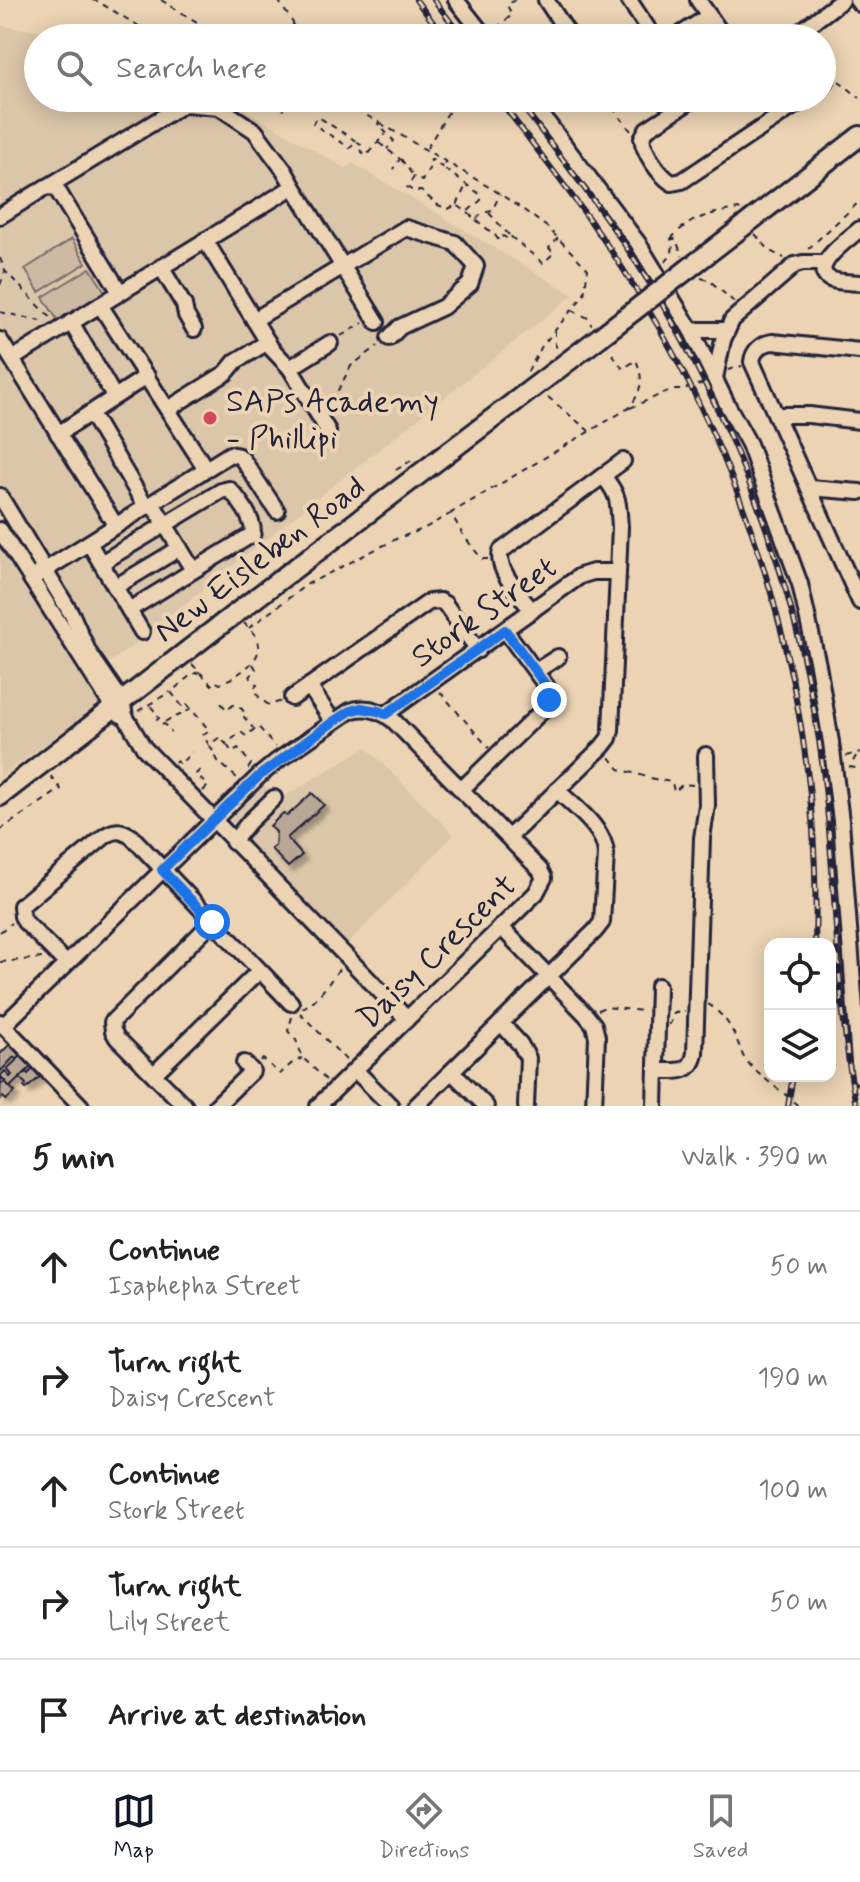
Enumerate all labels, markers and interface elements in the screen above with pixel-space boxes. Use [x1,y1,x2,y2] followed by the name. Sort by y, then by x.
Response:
[24,24,836,112] search box
[52,46,96,90] icon: search
[116,49,267,88] text: Search here
[226,381,439,460] place label: SAPs Academy - Phillipi
[201,409,219,427] marker: SAPs Academy - Phillipi
[146,466,374,653] street label: New Eisleben Road
[403,547,565,678] street label: Stork Street
[531,682,567,718] route end
[349,866,526,1039] street label: Daisy Crescent
[194,904,230,940] route start
[764,938,836,1082] map controls
[764,938,836,1010] button: locate
[764,1010,836,1082] button: layers
[32,1136,115,1181] text: 5 min
[681,1141,828,1175] text: Walk · 390 m
[108,1231,220,1270] text: Continue
[32,1245,76,1289] icon: ahead
[770,1250,828,1284] text: 50 m
[108,1270,301,1304] text: Isaphepha Street
[108,1343,241,1382] text: Turn right
[32,1357,76,1401] icon: right
[758,1362,828,1396] text: 190 m
[108,1382,276,1416] text: Daisy Crescent
[108,1455,220,1494] text: Continue
[32,1469,76,1513] icon: ahead
[758,1474,828,1508] text: 100 m
[108,1494,245,1528] text: Stork Street
[108,1567,241,1606] text: Turn right
[32,1581,76,1625] icon: right
[770,1586,828,1620] text: 50 m
[108,1606,230,1640] text: Lily Street
[32,1693,76,1737] icon: arrive
[108,1696,366,1735] text: Arrive at destination
[112,1789,156,1865] tab: Map
[379,1789,469,1865] tab: Directions
[693,1789,748,1865] tab: Saved

